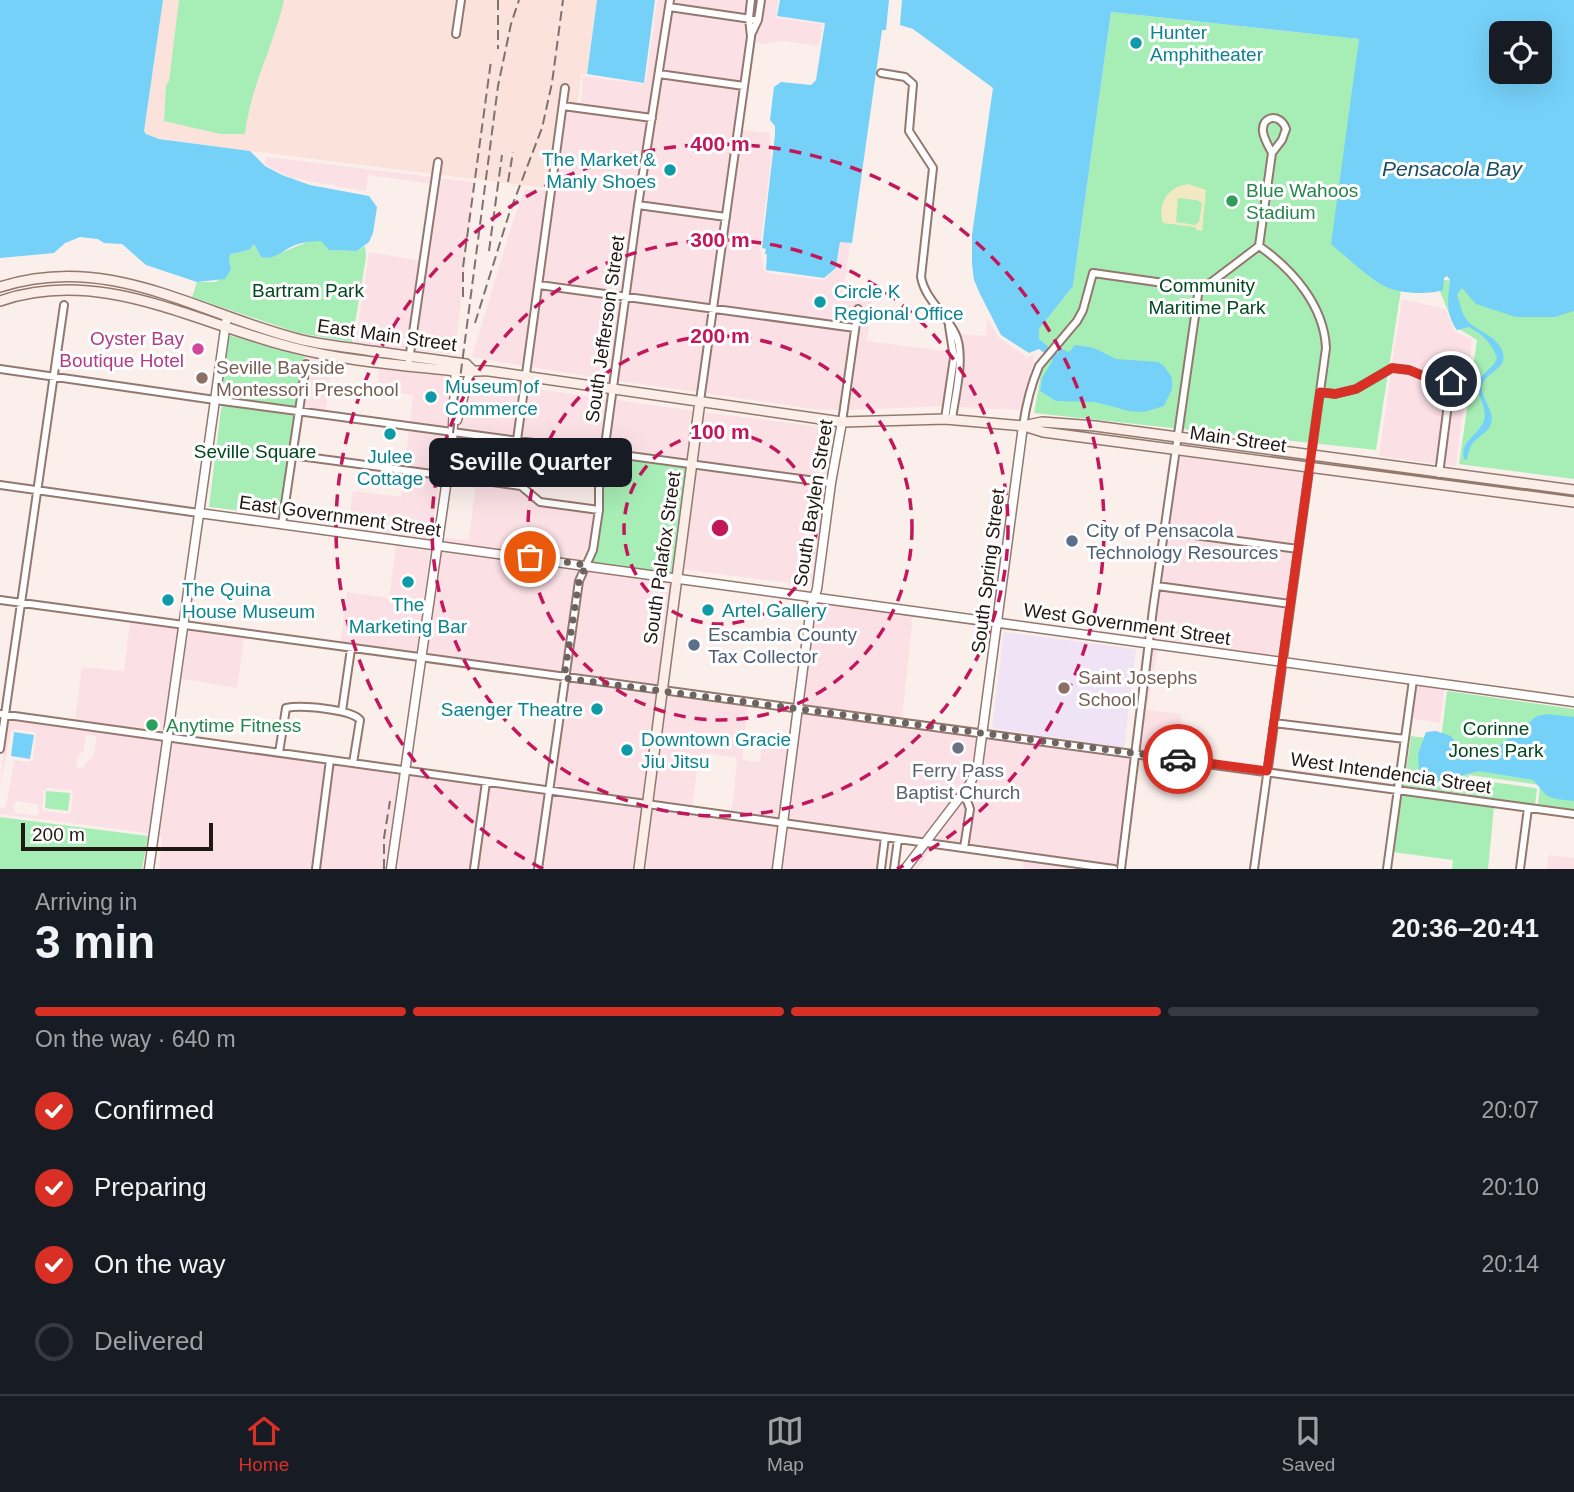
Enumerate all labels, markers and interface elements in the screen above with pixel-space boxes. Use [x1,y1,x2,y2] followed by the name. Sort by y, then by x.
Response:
[1489,21,1552,84] map controls
[1489,21,1552,84] button: locate
[1150,22,1264,65] place label: Hunter Amphitheater
[1128,35,1144,51] marker: Hunter Amphitheater
[690,132,750,155] text: 400 m
[542,149,656,192] place label: The Market & Manly Shoes
[1382,157,1524,180] water label: Pensacola Bay
[662,162,678,178] marker: The Market & Manly Shoes
[1246,180,1358,223] place label: Blue Wahoos Stadium
[1224,193,1240,209] marker: Blue Wahoos Stadium
[690,228,750,251] text: 300 m
[581,233,629,424] street label: South Jefferson Street
[1148,275,1266,318] park label: Community Maritime Park
[252,280,364,301] park label: Bartram Park
[834,281,964,324] place label: Circle K Regional Office
[812,294,828,310] marker: Circle K Regional Office
[316,315,459,355] street label: East Main Street
[690,324,750,347] text: 200 m
[59,328,184,371] place label: Oyster Bay Boutique Hotel
[190,341,206,357] marker: Oyster Bay Boutique Hotel
[1421,351,1481,411] pin
[216,357,399,400] place label: Seville Bayside Montessori Preschool
[1432,362,1470,400] icon: home
[194,370,210,386] marker: Seville Bayside Montessori Preschool
[445,376,540,419] place label: Museum of Commerce
[423,389,439,405] marker: Museum of Commerce
[789,417,837,588] street label: South Baylen Street
[690,420,750,443] text: 100 m
[1188,422,1288,456] street label: Main Street
[382,426,398,442] marker: Julee Cottage
[428,438,632,487] callout: Seville Quarter
[194,441,316,462] park label: Seville Square
[357,446,423,489] place label: Julee Cottage
[449,449,612,475] text: Seville Quarter
[639,470,685,646] street label: South Palafox Street
[967,487,1009,655] street label: South Spring Street
[238,491,443,541] street label: East Government Street
[708,516,732,540] centre of rings
[1086,520,1278,563] place label: City of Pensacola Technology Resources
[500,527,560,587] pin
[1064,533,1080,549] marker: City of Pensacola Technology Resources
[511,538,549,576] icon: bag
[400,574,416,590] marker: The Marketing Bar
[182,579,315,622] place label: The Quina House Museum
[160,592,176,608] marker: The Quina House Museum
[349,594,468,637] place label: The Marketing Bar
[1022,599,1233,649] street label: West Government Street
[722,600,827,621] place label: Artel Gallery
[700,602,716,618] marker: Artel Gallery
[708,624,857,667] place label: Escambia County Tax Collector
[686,637,702,653] marker: Escambia County Tax Collector
[1078,667,1197,710] place label: Saint Josephs School
[1056,680,1072,696] marker: Saint Josephs School
[441,699,583,720] place label: Saenger Theatre
[589,701,605,717] marker: Saenger Theatre
[166,715,301,736] place label: Anytime Fitness
[144,717,160,733] marker: Anytime Fitness
[1448,718,1544,761] park label: Corinne Jones Park
[1143,724,1213,794] courier
[641,729,791,772] place label: Downtown Gracie Jiu Jitsu
[950,740,966,756] marker: Ferry Pass Baptist Church
[1159,740,1197,778] icon: car
[619,742,635,758] marker: Downtown Gracie Jiu Jitsu
[1289,749,1493,798] street label: West Intendencia Street
[896,760,1020,803] place label: Ferry Pass Baptist Church
[21,820,214,852] scale bar
[32,824,85,845] text: 200 m
[35,889,137,915] text: Arriving in
[1392,913,1539,943] text: 20:36–20:41
[35,916,155,968] text: 3 min
[35,1026,236,1052] text: On the way · 640 m
[35,1092,73,1130] icon: check
[94,1095,214,1125] text: Confirmed
[1481,1097,1539,1123] text: 20:07
[35,1169,73,1207] icon: check
[94,1172,207,1202] text: Preparing
[1481,1174,1539,1200] text: 20:10
[35,1246,73,1284] icon: check
[94,1249,226,1279] text: On the way
[1481,1251,1539,1277] text: 20:14
[94,1326,204,1356] text: Delivered
[239,1412,289,1476] tab: Home
[766,1412,804,1476] tab: Map
[1282,1412,1335,1476] tab: Saved

